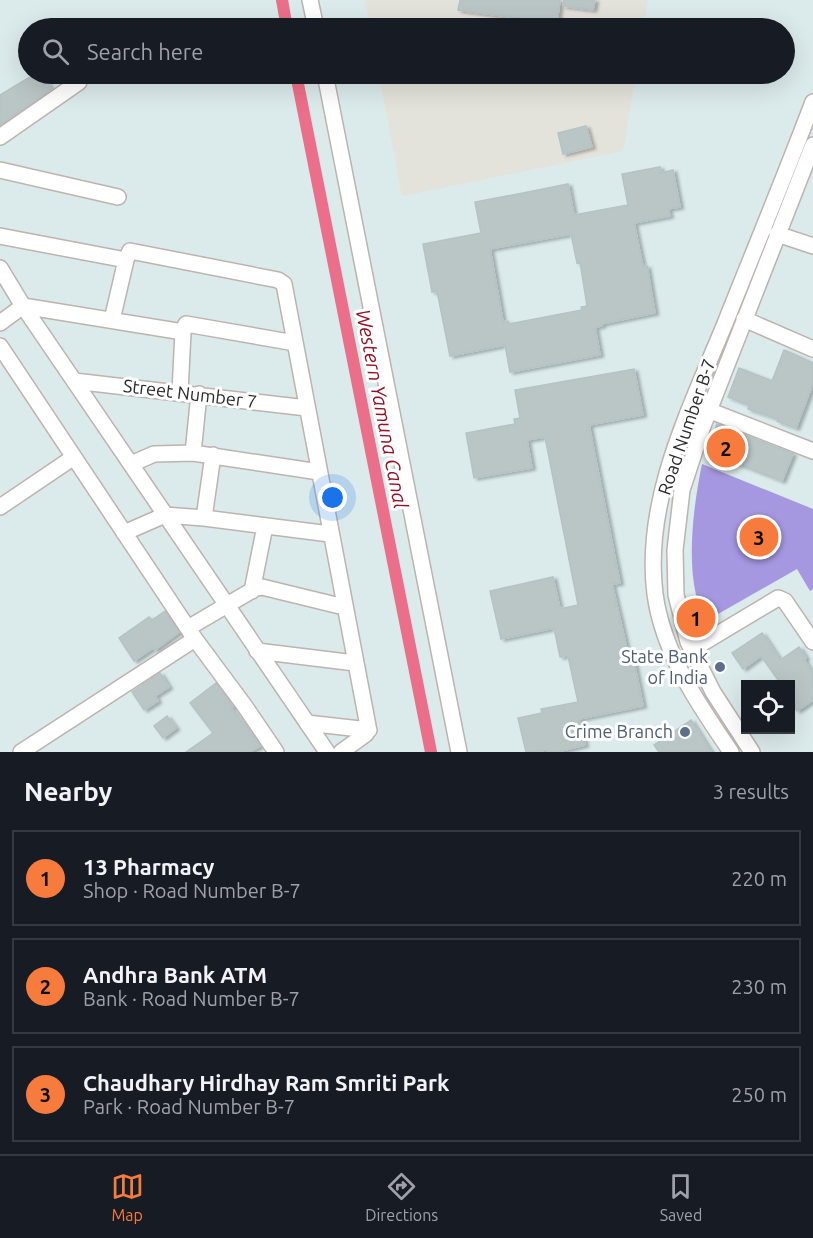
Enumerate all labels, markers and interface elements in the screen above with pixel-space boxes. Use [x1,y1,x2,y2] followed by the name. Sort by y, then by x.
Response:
[18,18,795,84] search box
[39,35,72,68] icon: search
[87,39,203,64] text: Search here
[352,307,413,511] water label: Western Yamuna Canal
[653,356,719,497] street label: Road Number B-7
[122,375,258,411] street label: Street Number 7
[706,426,746,470] pin: 2
[318,483,347,512] your location
[740,514,778,560] pin: 3
[676,596,716,640] pin: 1
[621,646,708,687] place label: State Bank of India
[713,660,727,674] marker: State Bank of India
[741,680,795,734] map controls
[741,680,795,734] button: locate
[565,721,673,741] place label: Crime Branch
[678,725,692,739] marker: Crime Branch
[24,777,112,806] text: Nearby
[713,780,789,803] text: 3 results
[83,854,214,879] text: 13 Pharmacy
[40,867,51,890] text: 1
[731,867,787,890] text: 220 m
[83,879,301,902] text: Shop · Road Number B-7
[83,962,267,987] text: Andhra Bank ATM
[40,975,51,998] text: 2
[731,975,787,998] text: 230 m
[83,987,300,1010] text: Bank · Road Number B-7
[83,1070,449,1095] text: Chaudhary Hirdhay Ram Smriti Park
[40,1083,51,1106] text: 3
[731,1083,787,1106] text: 250 m
[83,1095,295,1118] text: Park · Road Number B-7
[111,1170,144,1224] tab: Map
[365,1170,438,1224] tab: Directions
[660,1170,702,1224] tab: Saved

